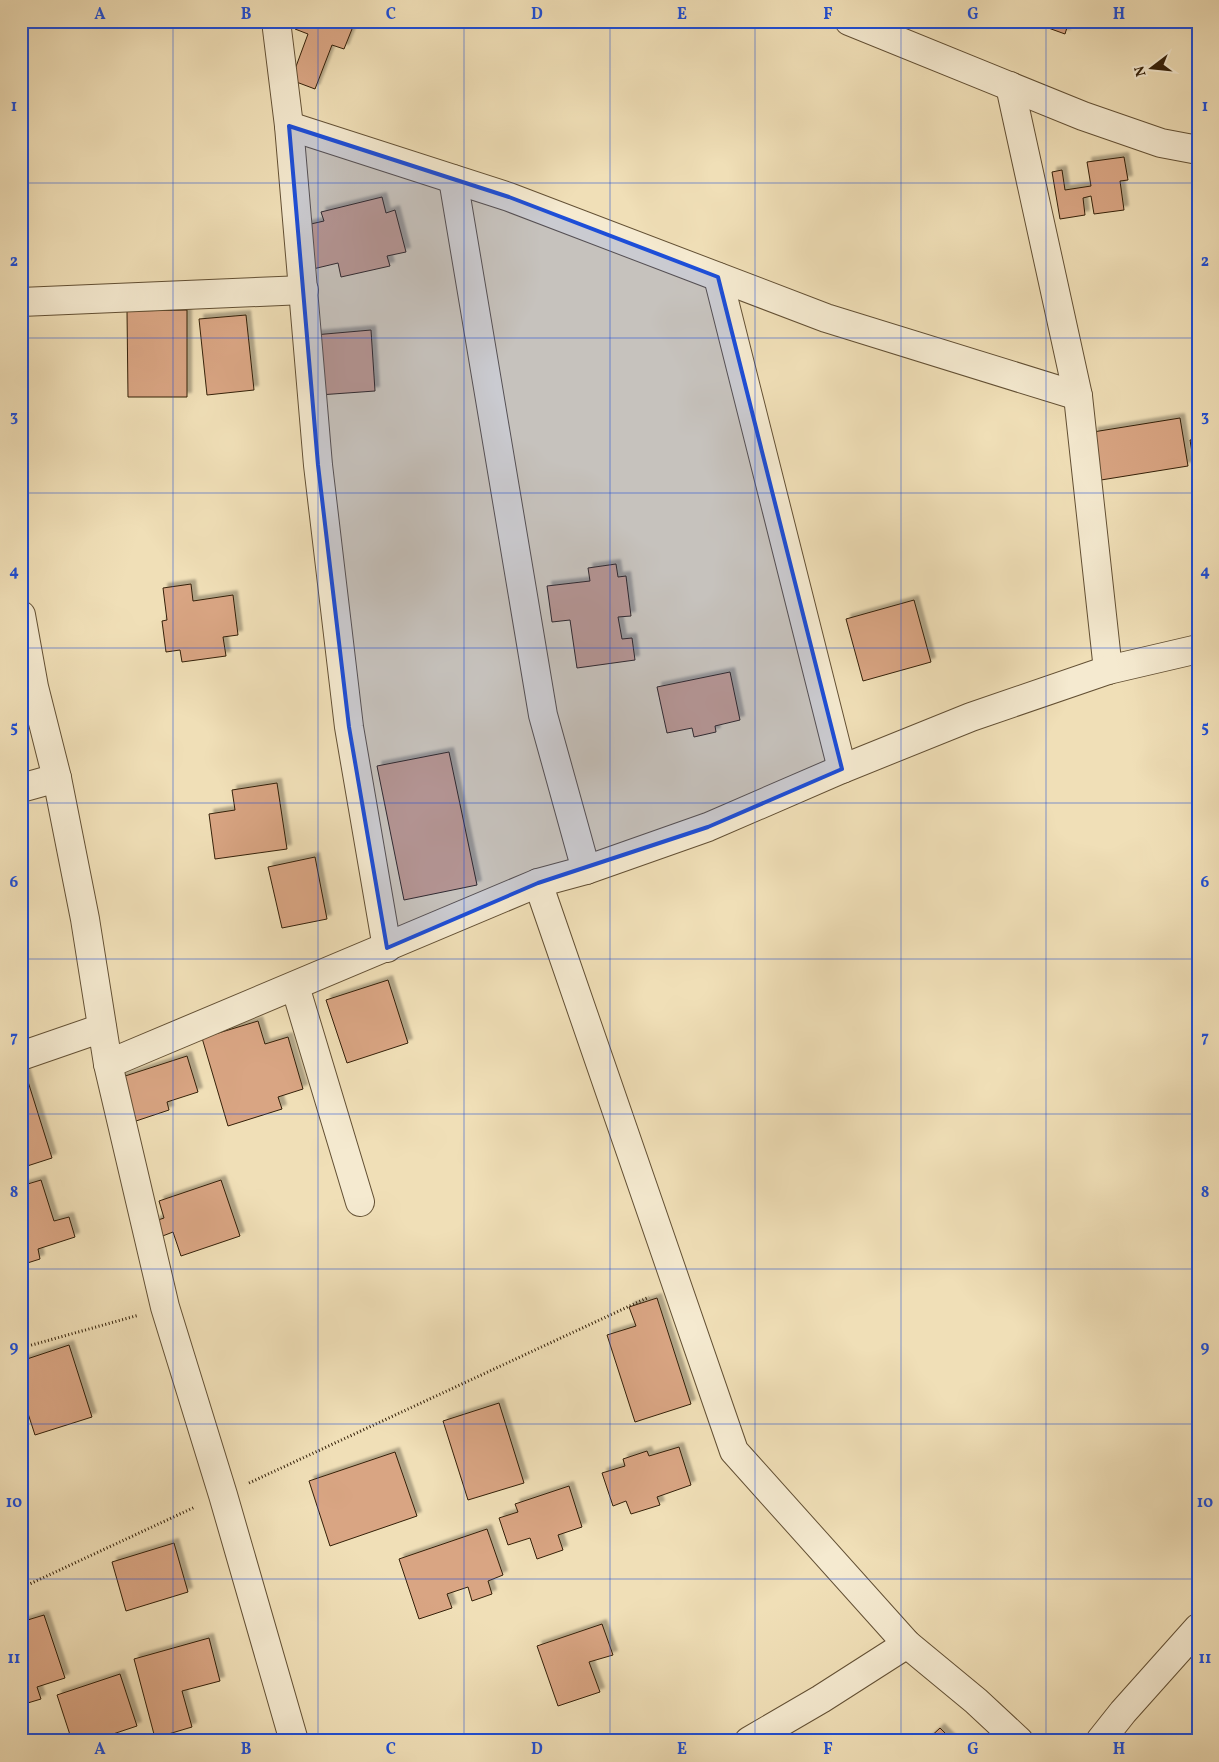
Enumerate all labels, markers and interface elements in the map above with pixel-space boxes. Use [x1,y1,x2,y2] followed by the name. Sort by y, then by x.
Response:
[94,4,106,26] text: A
[241,4,252,26] text: B
[386,4,396,26] text: C
[531,4,543,26] text: D
[677,4,687,26] text: E
[823,4,833,26] text: F
[967,4,979,26] text: G
[1113,4,1125,26] text: H
[1126,42,1176,92] north arrow
[1130,64,1151,79] text: N
[11,96,17,118] text: 1
[1202,96,1208,118] text: 1
[10,251,18,273] text: 2
[1201,251,1209,273] text: 2
[10,406,18,428] text: 3
[1201,406,1209,428] text: 3
[9,561,19,583] text: 4
[1200,561,1210,583] text: 4
[10,717,18,739] text: 5
[1201,717,1209,739] text: 5
[10,872,19,894] text: 6
[1201,872,1210,894] text: 6
[10,1027,18,1049] text: 7
[1201,1027,1209,1049] text: 7
[10,1182,18,1204] text: 8
[1201,1182,1209,1204] text: 8
[10,1337,19,1359] text: 9
[1201,1337,1210,1359] text: 9
[6,1492,22,1514] text: 10
[1197,1492,1213,1514] text: 10
[8,1648,20,1670] text: 11
[1199,1648,1211,1670] text: 11
[94,1739,106,1761] text: A
[241,1739,252,1761] text: B
[386,1739,396,1761] text: C
[531,1739,543,1761] text: D
[677,1739,687,1761] text: E
[823,1739,833,1761] text: F
[967,1739,979,1761] text: G
[1113,1739,1125,1761] text: H

